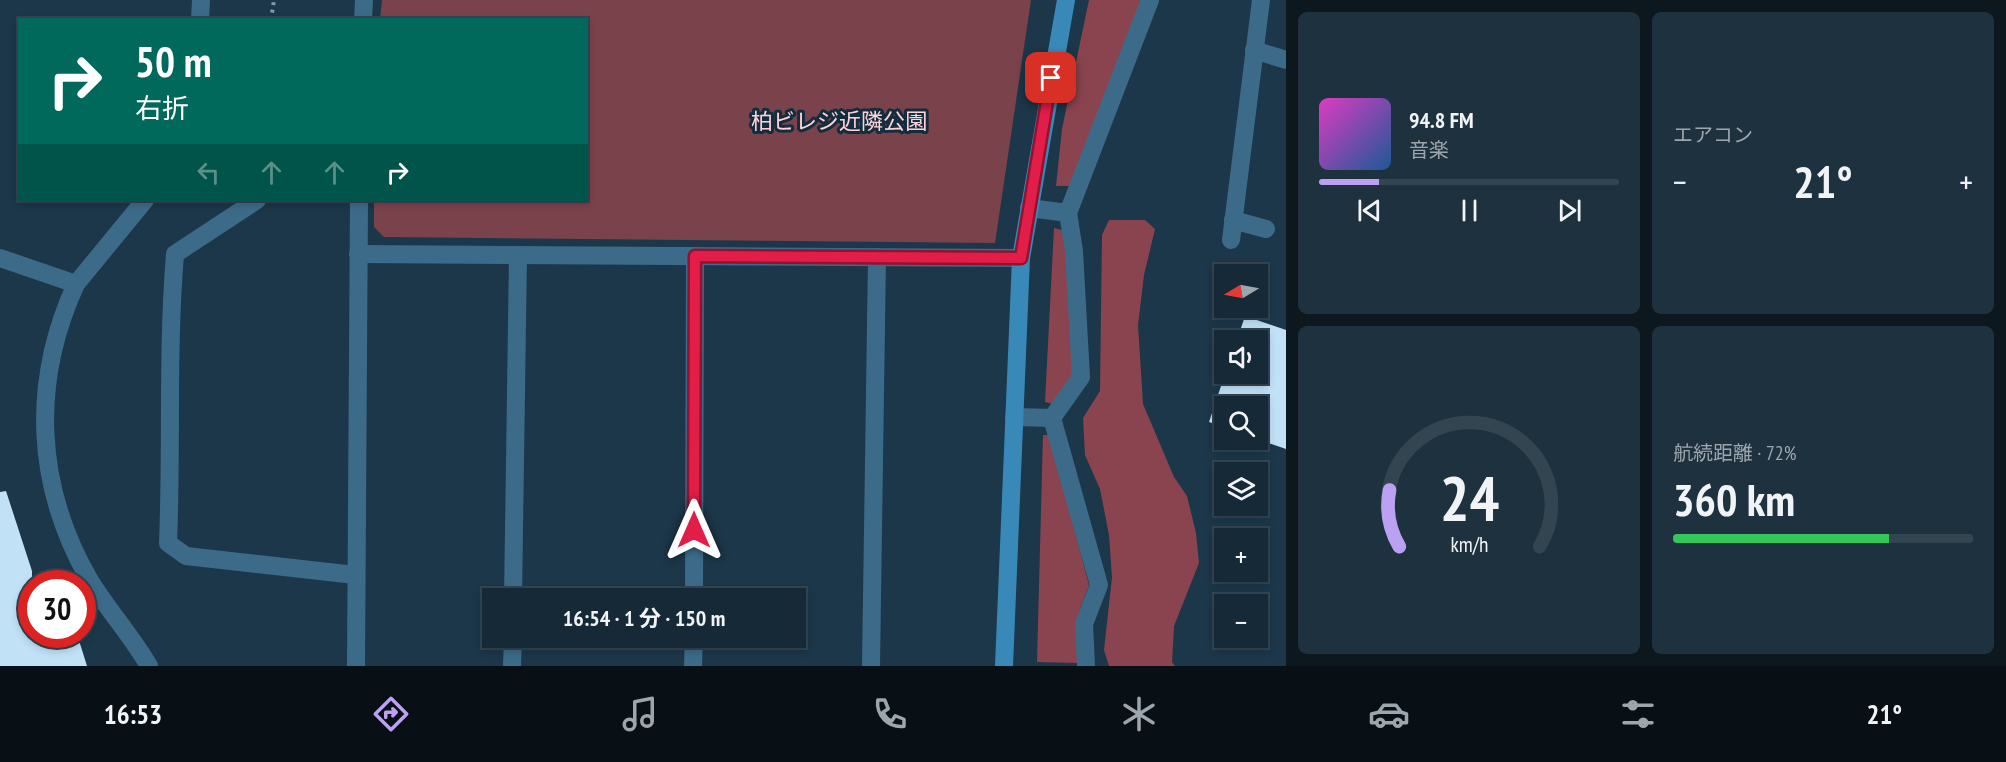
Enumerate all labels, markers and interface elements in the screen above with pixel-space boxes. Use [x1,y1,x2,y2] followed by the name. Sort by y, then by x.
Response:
[135,34,212,89] text: 50 m
[36,42,114,120] icon: right
[1025,52,1076,103] pin
[1034,61,1067,94] icon: arrive
[135,91,189,125] text: 右折
[1409,106,1474,134] text: 94.8 FM
[751,107,927,135] park label: 柏ビレジ近隣公園
[1673,122,1753,148] text: エアコン
[1409,137,1449,163] text: 音楽
[1793,152,1853,210] text: 21°
[192,156,225,189] icon: left
[255,156,288,189] icon: ahead
[318,156,351,189] icon: ahead
[381,156,414,189] icon: right
[1673,160,1687,203] text: −
[1959,160,1973,203] text: +
[1353,194,1386,227] icon: previous
[1453,194,1486,227] icon: pause
[1553,194,1586,227] icon: next
[1214,264,1268,318] north arrow
[1214,264,1268,648] map controls
[1214,330,1268,384] button: sound
[1214,396,1268,450] button: search
[1673,440,1796,466] text: 航続距離 · 72%
[1439,457,1499,538] text: 24
[1214,462,1268,516] button: layers
[1673,470,1795,528] text: 360 km
[662,498,726,562] position arrow
[1214,528,1268,582] button: +
[1450,530,1488,558] text: km/h
[18,570,96,648] speed limit sign: 30
[1214,594,1268,648] button: −
[563,604,725,632] text: 16:54 · 1 分 · 150 m
[370,693,412,735] icon: directions
[619,693,661,735] icon: music
[869,693,911,735] icon: phone
[1118,693,1160,735] icon: climate
[1368,693,1410,735] icon: car
[1617,693,1659,735] icon: filters
[104,697,162,731] text: 16:53
[1867,697,1902,731] text: 21°

